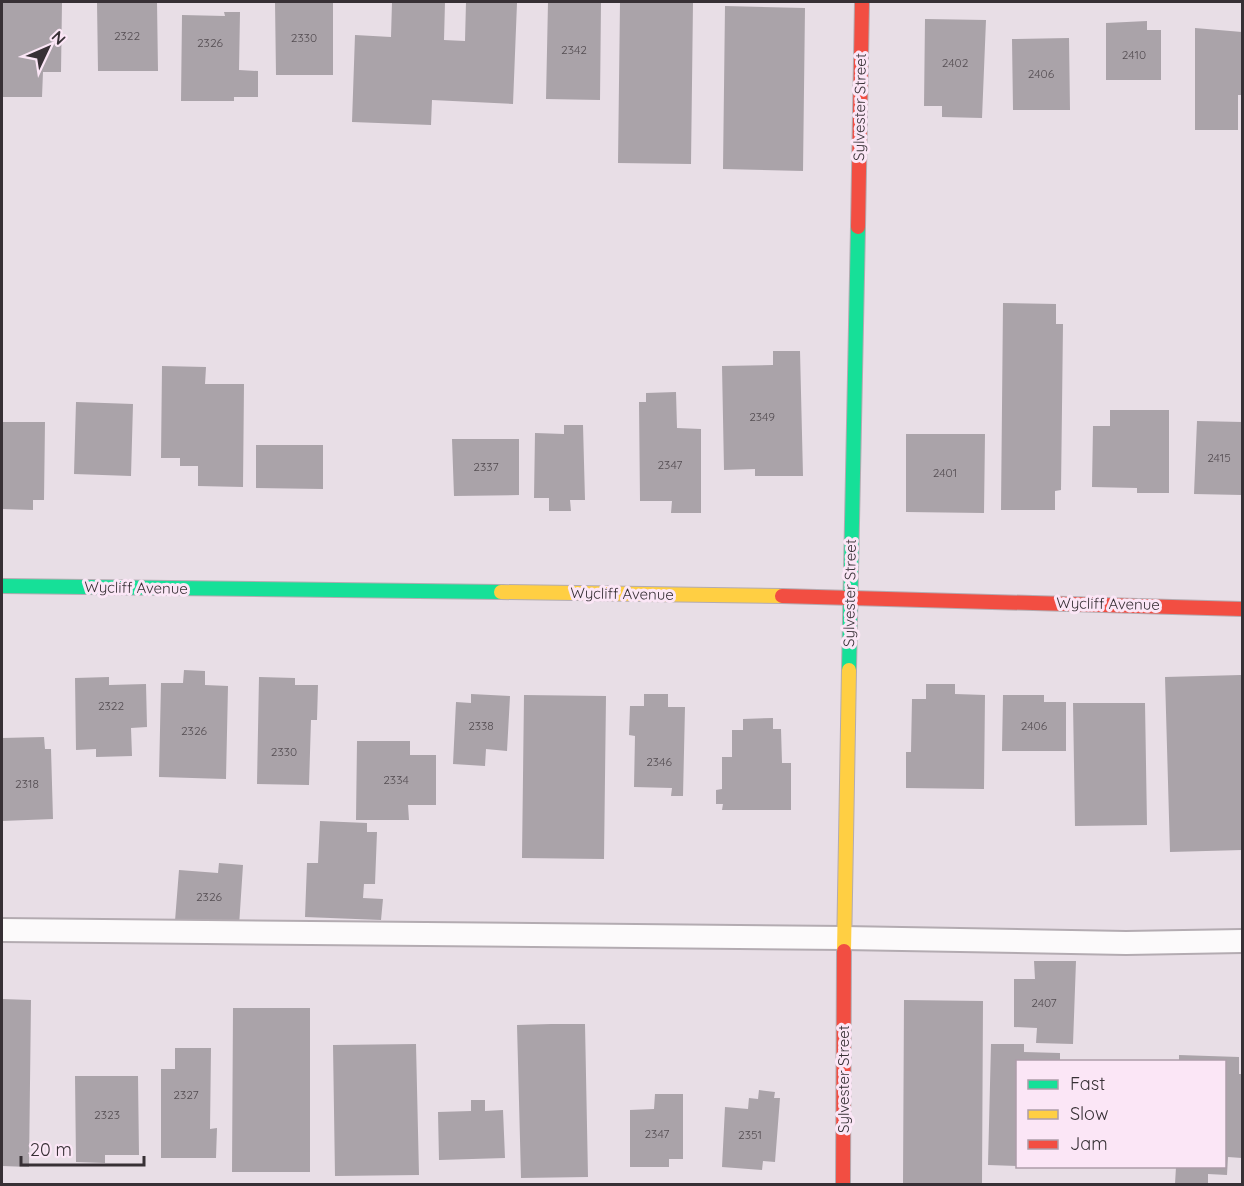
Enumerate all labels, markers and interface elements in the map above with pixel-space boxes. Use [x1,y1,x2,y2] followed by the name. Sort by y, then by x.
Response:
[18,18,78,78] north arrow
[48,26,70,49] text: N
[114,28,140,43] house number: 2322
[291,30,317,45] house number: 2330
[197,35,224,50] house number: 2326
[561,42,587,57] house number: 2342
[1122,47,1146,62] house number: 2410
[849,53,870,161] street label: Sylvester Street
[942,55,969,70] house number: 2402
[1028,66,1055,81] house number: 2406
[749,409,775,424] house number: 2349
[1207,450,1231,465] house number: 2415
[657,457,683,472] house number: 2347
[473,459,499,474] house number: 2337
[933,465,957,480] house number: 2401
[839,539,860,647] street label: Sylvester Street
[84,577,188,598] street label: Wycliff Avenue
[570,583,674,604] street label: Wycliff Avenue
[1056,593,1160,614] street label: Wycliff Avenue
[98,698,124,713] house number: 2322
[468,718,494,733] house number: 2338
[1021,718,1048,733] house number: 2406
[181,723,208,738] house number: 2326
[271,744,297,759] house number: 2330
[646,754,672,769] house number: 2346
[383,772,409,787] house number: 2334
[15,776,39,791] house number: 2318
[196,889,223,904] house number: 2326
[1031,995,1057,1010] house number: 2407
[834,1025,853,1133] street label: Sylvester Street
[1016,1060,1226,1168] legend
[1070,1072,1105,1095] text: Fast
[173,1087,199,1102] house number: 2327
[1070,1102,1108,1125] text: Slow
[94,1107,120,1122] house number: 2323
[644,1126,670,1141] house number: 2347
[738,1127,762,1142] house number: 2351
[21,1129,144,1167] scale bar
[1070,1132,1108,1155] text: Jam
[30,1138,72,1161] text: 20 m

